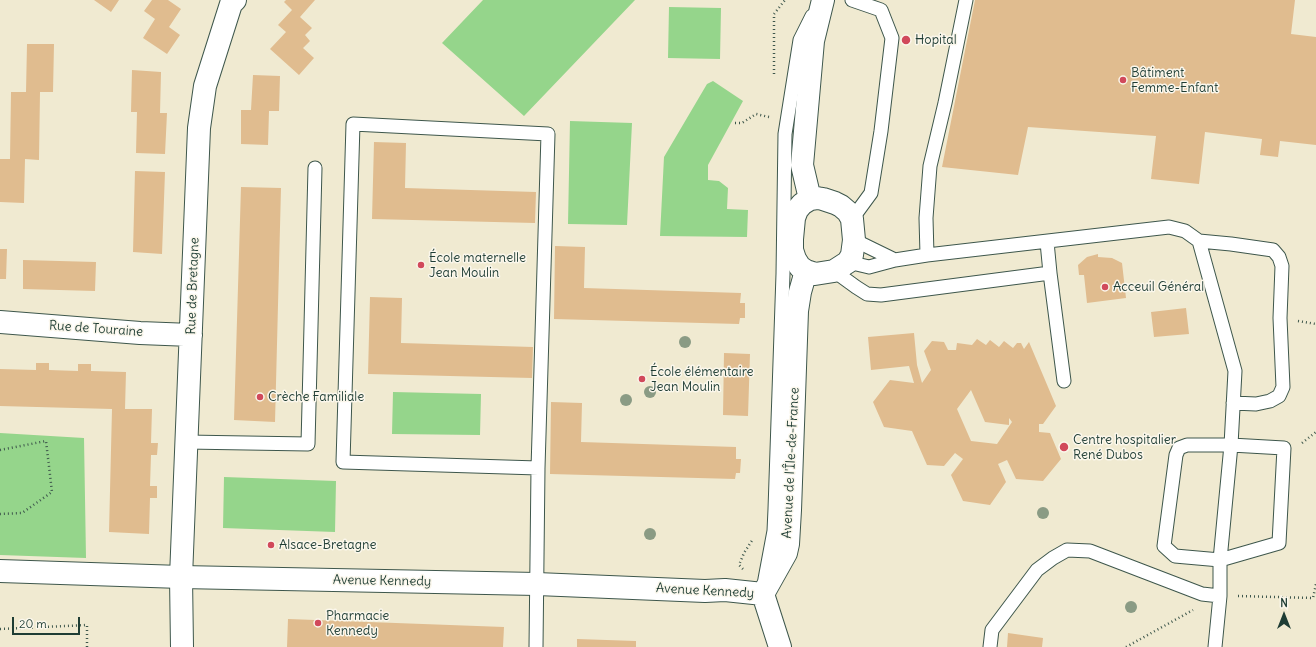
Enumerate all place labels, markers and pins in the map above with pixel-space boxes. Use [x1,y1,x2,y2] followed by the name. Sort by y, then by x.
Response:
[915,32,957,48] place label: Hopital
[900,34,912,46] marker: Hopital
[1131,65,1218,96] place label: Bâtiment Femme-Enfant
[1118,75,1128,85] marker: Bâtiment Femme-Enfant
[429,250,526,281] place label: École maternelle Jean Moulin
[416,260,426,270] marker: École maternelle Jean Moulin
[1113,279,1204,295] place label: Acceuil Général
[1100,282,1110,292] marker: Acceuil Général
[650,364,754,395] place label: École élémentaire Jean Moulin
[637,374,647,384] marker: École élémentaire Jean Moulin
[268,389,364,405] place label: Crèche Familiale
[255,392,265,402] marker: Crèche Familiale
[1073,432,1176,463] place label: Centre hospitalier René Dubos
[1058,441,1070,453] marker: Centre hospitalier René Dubos
[279,537,376,553] place label: Alsace-Bretagne
[266,540,276,550] marker: Alsace-Bretagne
[326,608,389,639] place label: Pharmacie Kennedy
[313,618,323,628] marker: Pharmacie Kennedy

